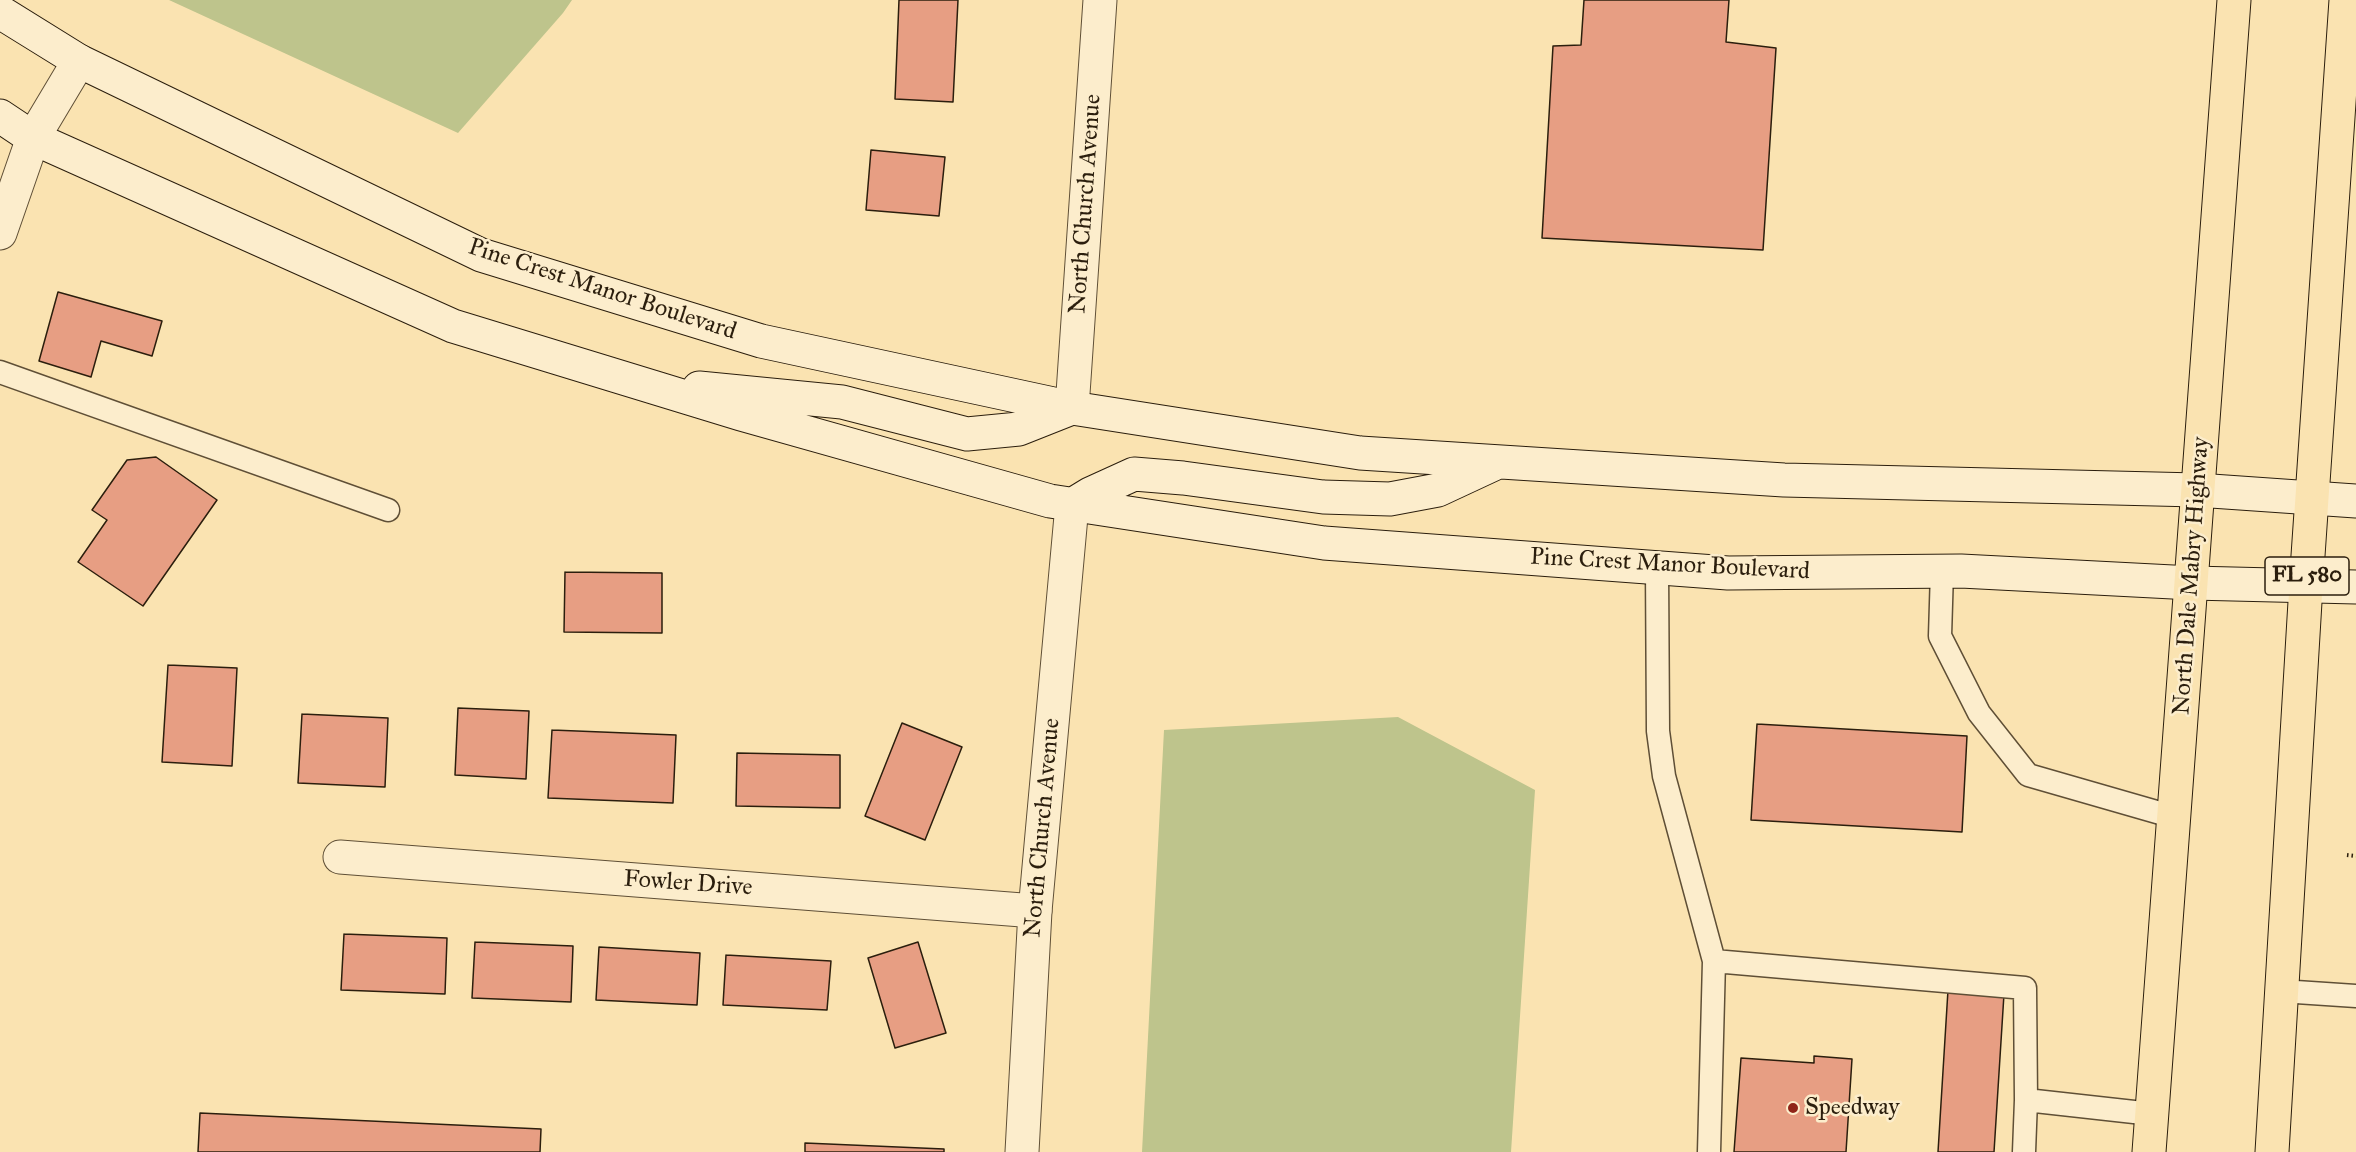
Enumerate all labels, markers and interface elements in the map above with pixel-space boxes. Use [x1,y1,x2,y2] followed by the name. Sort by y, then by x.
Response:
[1064,93,1108,315] street label: North Church Avenue
[464,233,740,347] street label: Pine Crest Manor Boulevard
[2168,436,2216,716] street label: North Dale Mabry Highway
[1529,543,1811,587] street label: Pine Crest Manor Boulevard
[2265,557,2349,595] road number: FL 580
[1019,717,1067,939] street label: North Church Avenue
[623,865,753,903] street label: Fowler Drive
[1805,1094,1899,1122] place label: Speedway
[1786,1101,1800,1115] marker: Speedway

